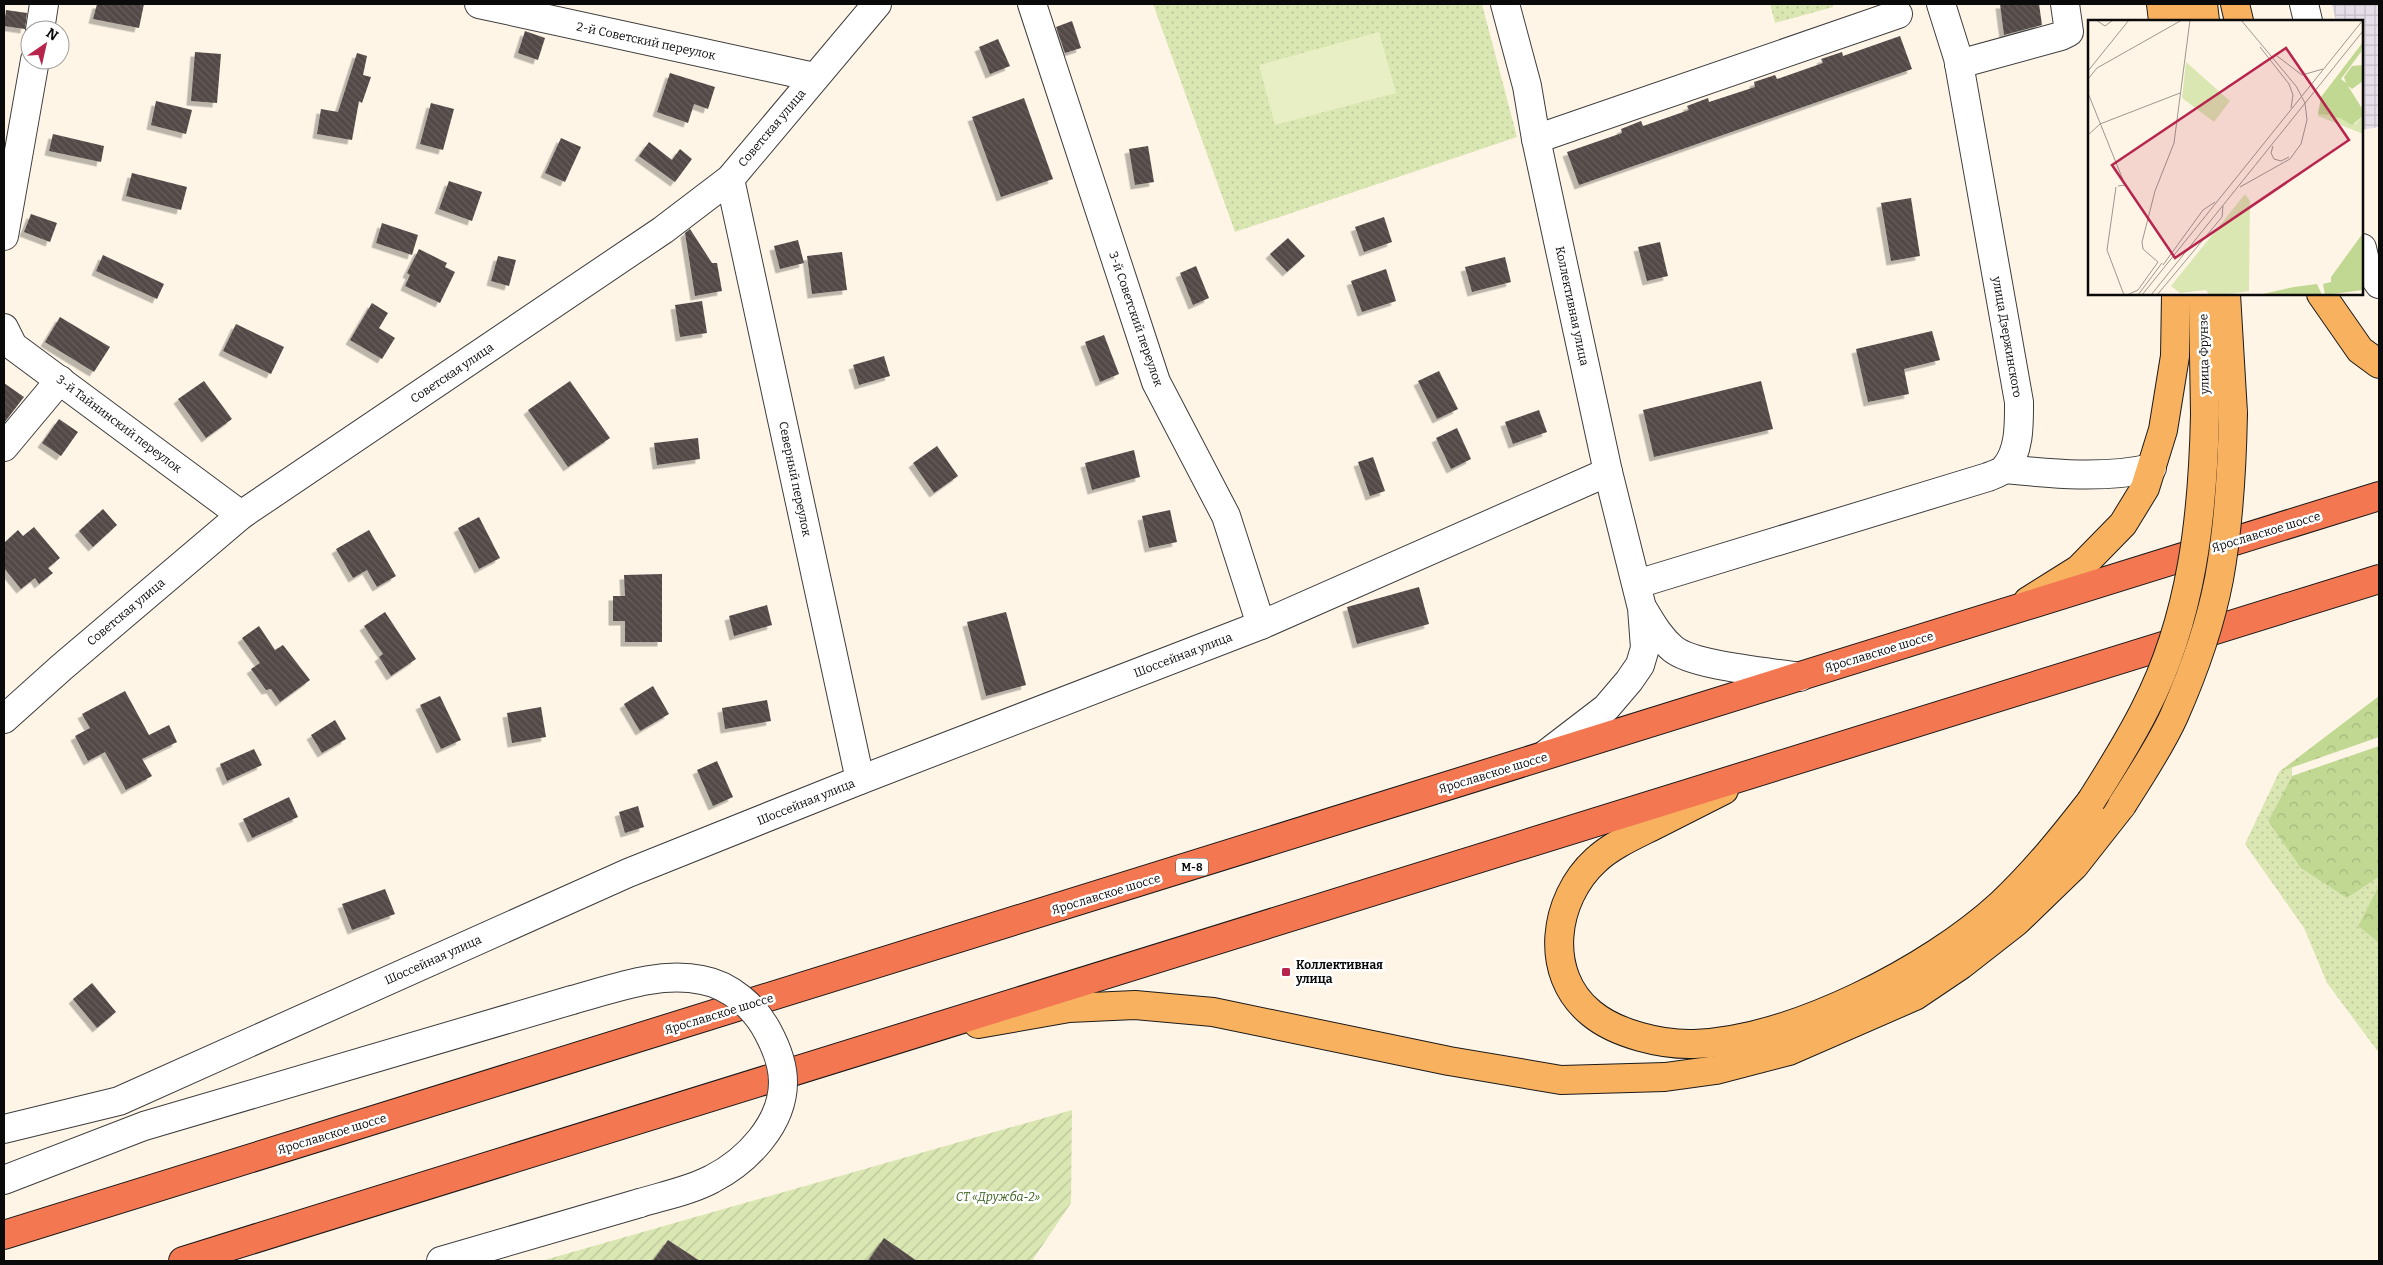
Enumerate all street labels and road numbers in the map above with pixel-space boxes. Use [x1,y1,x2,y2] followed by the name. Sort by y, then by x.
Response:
[575,19,717,63] street label: 2-й Советский переулок
[735,86,809,170] street label: Советская улица
[1552,245,1592,368] street label: Коллективная улица
[1106,250,1166,388] street label: 3-й Советский переулок
[1989,274,2025,399] street label: улица Дзержинского
[2196,314,2212,395] street label: улица Фрунзе
[408,340,497,406] street label: Советская улица
[54,372,184,476] street label: 3-й Тайнинский переулок
[776,420,814,538] street label: Северный переулок
[2210,509,2322,555] street label: Ярославское шоссе
[84,575,168,649] street label: Советская улица
[1823,629,1935,675] street label: Ярославское шоссе
[1132,630,1235,680] street label: Шоссейная улица
[1437,750,1549,796] street label: Ярославское шоссе
[755,776,857,828] street label: Шоссейная улица
[1176,859,1208,876] road number: М-8
[1050,871,1162,917] street label: Ярославское шоссе
[383,932,484,988] street label: Шоссейная улица
[663,991,775,1037] street label: Ярославское шоссе
[276,1111,388,1157] street label: Ярославское шоссе

